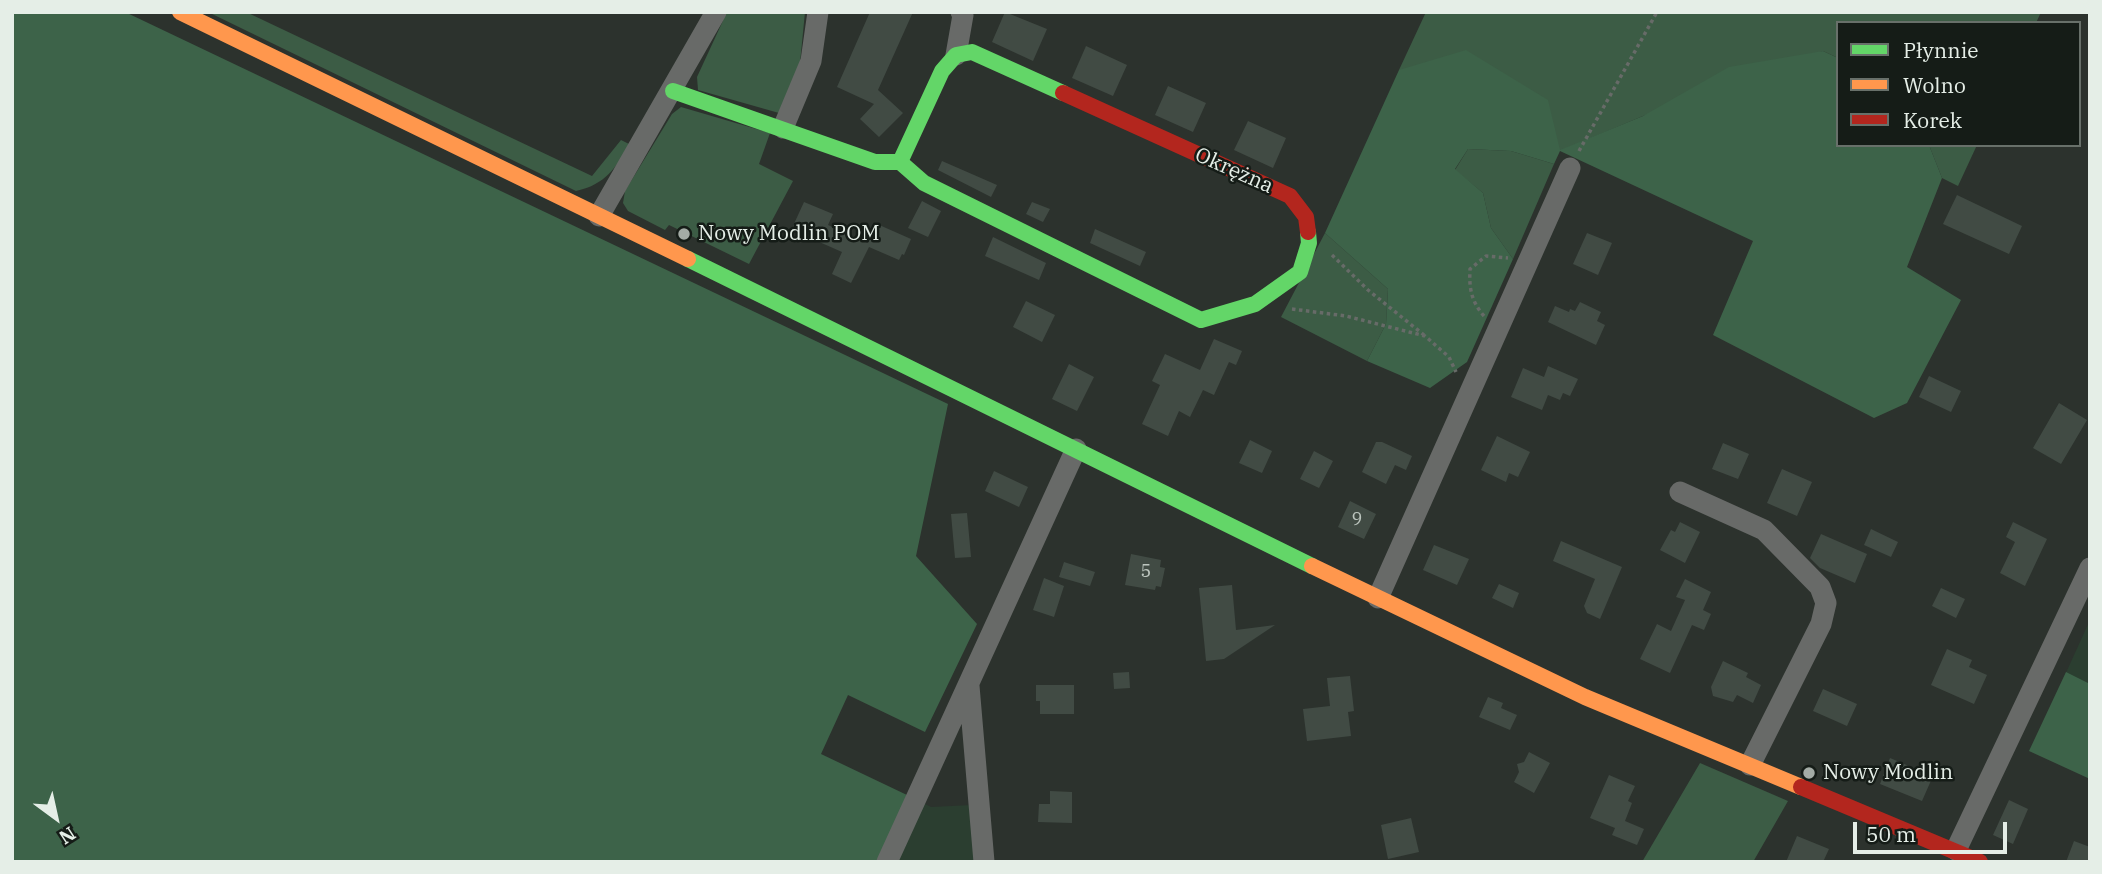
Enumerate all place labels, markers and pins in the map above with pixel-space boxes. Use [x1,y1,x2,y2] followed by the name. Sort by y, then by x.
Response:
[698,221,880,247] place label: Nowy Modlin POM
[676,226,692,242] marker: Nowy Modlin POM
[1823,760,1953,786] place label: Nowy Modlin
[1801,765,1817,781] marker: Nowy Modlin

